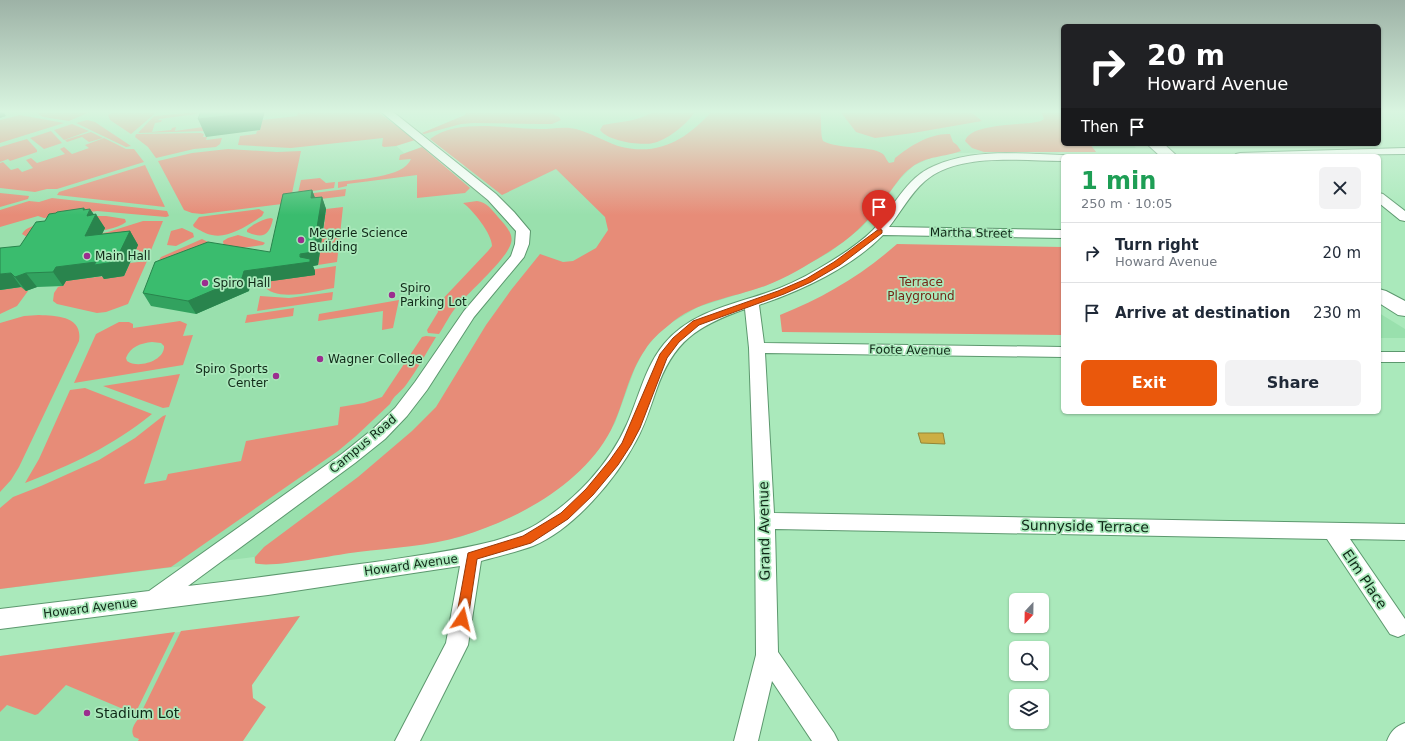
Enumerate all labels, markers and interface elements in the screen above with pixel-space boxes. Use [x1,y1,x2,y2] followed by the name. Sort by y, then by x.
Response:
[1147,39,1225,72] text: 20 m
[1081,40,1133,92] icon: right
[1147,73,1288,94] text: Howard Avenue
[1126,116,1148,138] icon: arrive
[1081,118,1118,136] text: Then
[1081,167,1156,195] text: 1 min
[1319,167,1361,209] button: close
[862,190,896,231] pin
[868,196,890,218] icon: arrive
[1081,196,1172,211] text: 250 m · 10:05
[930,225,1013,241] street label: Martha Street
[309,226,408,254] place label: Megerle Science Building
[296,235,306,245] marker: Megerle Science Building
[1115,236,1199,254] text: Turn right
[1081,242,1103,264] icon: right
[1323,244,1361,262] text: 20 m
[95,249,151,263] place label: Main Hall
[82,251,92,261] marker: Main Hall
[1115,254,1217,269] text: Howard Avenue
[887,275,955,303] park label: Terrace Playground
[213,276,270,290] place label: Spiro Hall
[200,278,210,288] marker: Spiro Hall
[400,281,467,309] place label: Spiro Parking Lot
[387,290,397,300] marker: Spiro Parking Lot
[1081,302,1103,324] icon: arrive
[1115,304,1290,322] text: Arrive at destination
[1313,304,1361,322] text: 230 m
[869,342,951,358] street label: Foote Avenue
[328,352,423,366] place label: Wagner College
[315,354,325,364] marker: Wagner College
[1081,360,1217,406] button: Exit
[1225,360,1361,406] button: Share
[195,362,268,390] place label: Spiro Sports Center
[271,371,281,381] marker: Spiro Sports Center
[327,412,399,476] street label: Campus Road
[755,481,773,581] street label: Grand Avenue
[1021,517,1149,535] street label: Sunnyside Terrace
[1339,546,1391,612] street label: Elm Place
[363,552,459,578] street label: Howard Avenue
[1009,593,1049,633] north arrow
[1009,593,1049,729] map controls
[42,595,138,621] street label: Howard Avenue
[441,598,483,640] position arrow
[1009,641,1049,681] button: search
[1009,689,1049,729] button: layers
[95,705,180,721] place label: Stadium Lot
[82,708,92,718] marker: Stadium Lot

